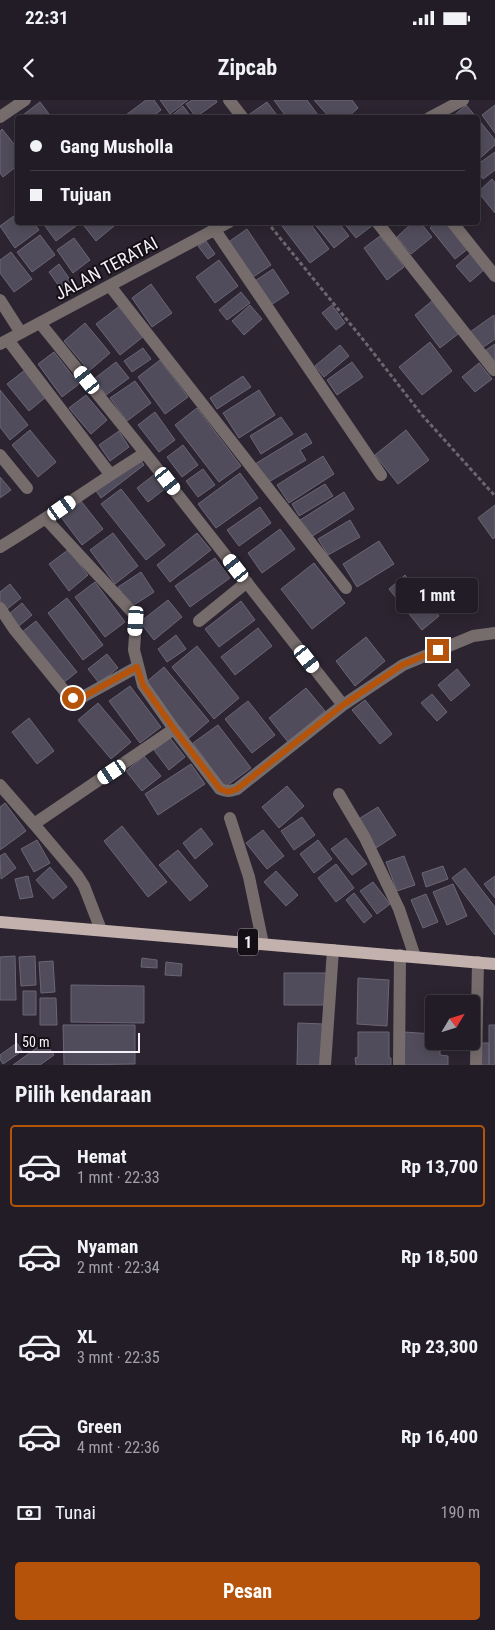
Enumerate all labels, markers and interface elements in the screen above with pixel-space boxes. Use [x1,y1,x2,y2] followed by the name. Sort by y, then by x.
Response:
[25,6,69,29] text: 22:31
[15,54,43,82] icon: back
[452,54,480,82] icon: person
[218,55,277,80] text: Zipcab
[60,135,173,158] text: Gang Musholla
[60,183,111,206] text: Tujuan
[51,232,161,304] street label: JALAN TERATAI
[71,364,102,396] car
[152,465,183,497] car
[45,493,78,523] car
[220,552,251,584] car
[397,578,479,612] callout: 1 mnt
[419,586,455,605] text: 1 mnt
[127,606,144,636] car
[427,639,449,661] route end
[291,643,322,675] car
[62,687,84,709] route start
[95,757,128,787] car
[238,929,258,956] road number: 1
[425,995,480,1050] north arrow
[425,995,480,1050] map controls
[15,1030,140,1053] scale bar
[22,1034,50,1050] text: 50 m
[15,1082,151,1107] text: Pilih kendaraan
[17,1144,62,1189] icon: car
[77,1145,127,1168] text: Hemat
[401,1155,478,1178] text: Rp 13,700
[77,1168,160,1187] text: 1 mnt · 22:33
[17,1234,62,1279] icon: car
[77,1235,138,1258] text: Nyaman
[401,1245,478,1268] text: Rp 18,500
[77,1258,160,1277] text: 2 mnt · 22:34
[17,1324,62,1369] icon: car
[77,1325,97,1348] text: XL
[401,1335,478,1358] text: Rp 23,300
[77,1348,160,1367] text: 3 mnt · 22:35
[17,1414,62,1459] icon: car
[77,1415,122,1438] text: Green
[401,1425,478,1448] text: Rp 16,400
[77,1438,160,1457] text: 4 mnt · 22:36
[15,1499,43,1527] icon: cash
[55,1501,96,1524] text: Tunai
[441,1503,480,1522] text: 190 m
[15,1562,480,1620] button: Pesan

